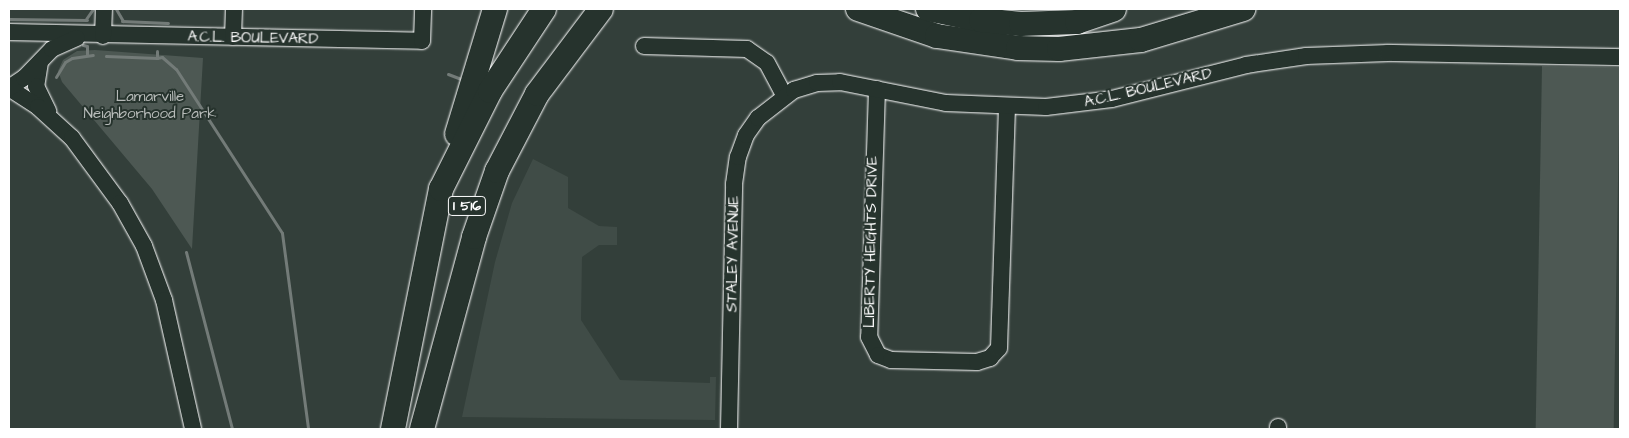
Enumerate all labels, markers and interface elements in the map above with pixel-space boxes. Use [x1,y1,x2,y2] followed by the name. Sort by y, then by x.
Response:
[187,28,319,48] street label: A.C.L. BOULEVARD
[1082,65,1214,111] street label: A.C.L. BOULEVARD
[84,87,216,122] park label: Lamarville Neighborhood Park
[861,156,881,328] street label: LIBERTY HEIGHTS DRIVE
[447,195,487,218] road number: I 516
[723,196,743,312] street label: STALEY AVENUE

